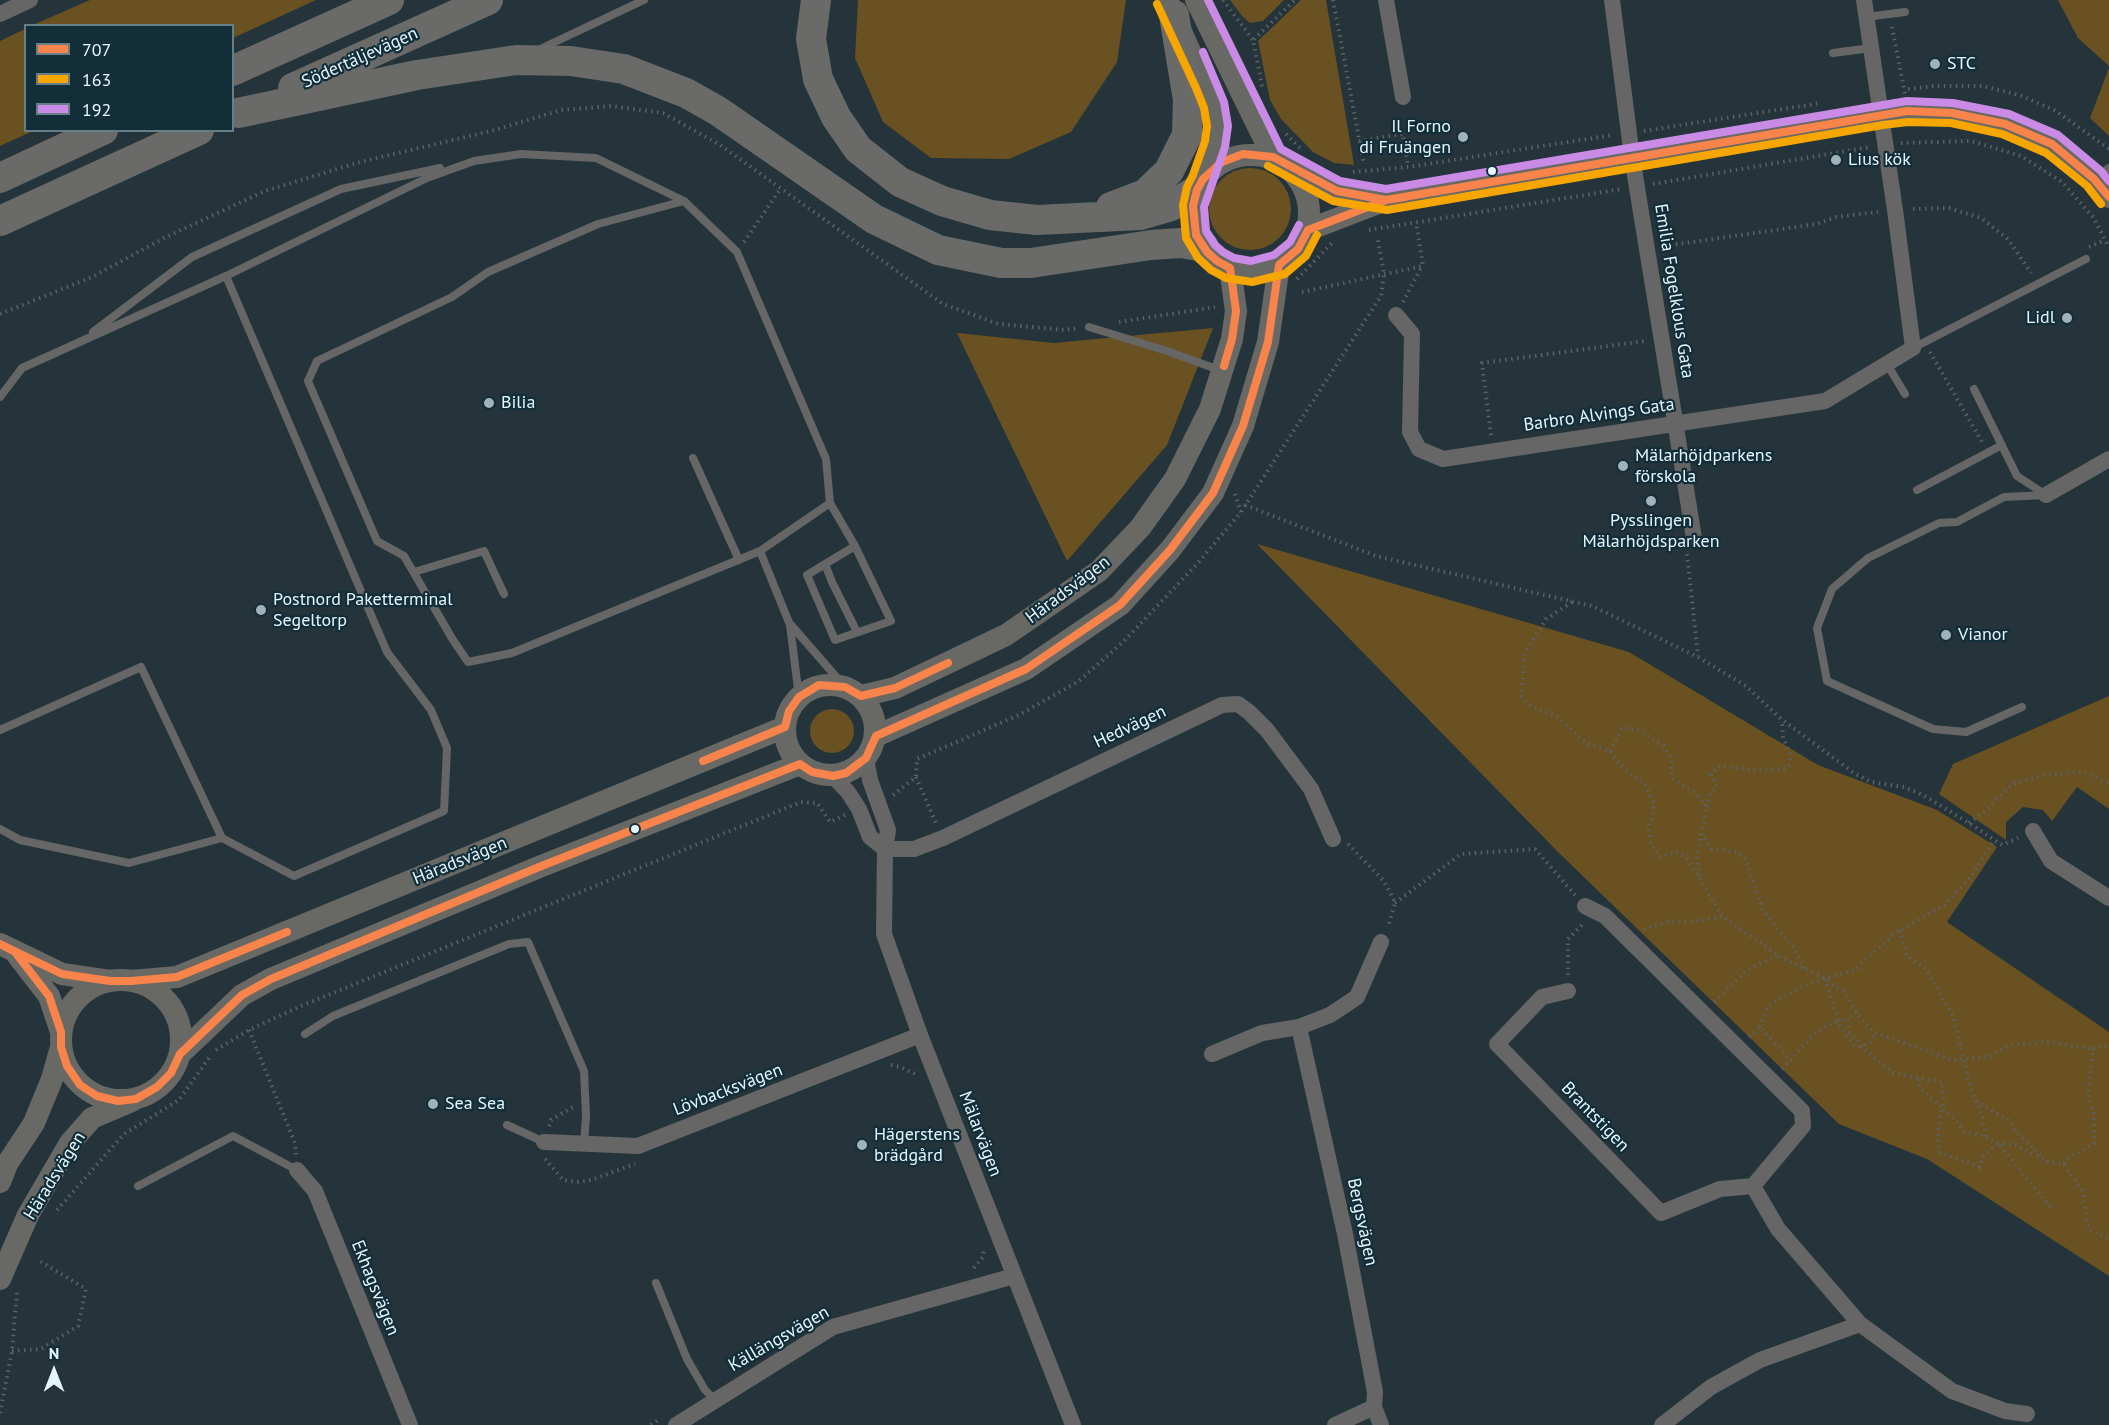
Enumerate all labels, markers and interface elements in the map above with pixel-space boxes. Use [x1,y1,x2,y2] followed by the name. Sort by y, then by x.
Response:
[299,23,421,93] street label: Södertäljevägen
[24,24,234,132] legend
[82,38,111,61] text: 707
[1947,53,1976,75] place label: STC
[1928,57,1942,71] marker: STC
[82,68,111,91] text: 163
[82,98,111,121] text: 192
[1359,116,1451,158] place label: Il Forno di Fruängen
[1456,130,1470,144] marker: Il Forno di Fruängen
[1848,149,1911,171] place label: Lius kök
[1829,153,1843,167] marker: Lius kök
[1486,165,1498,177] unlabelled marker
[1650,202,1698,380] street label: Emilia Fogelklous Gata
[2026,307,2055,329] place label: Lidl
[2060,311,2074,325] marker: Lidl
[501,392,535,414] place label: Bilia
[1522,394,1676,436] street label: Barbro Alvings Gata
[482,396,496,410] marker: Bilia
[1635,445,1772,488] place label: Mälarhöjdparkens förskola
[1616,459,1630,473] marker: Mälarhöjdparkens förskola
[1644,494,1658,508] marker: Pysslingen Mälarhöjdsparken
[1582,510,1720,552] place label: Pysslingen Mälarhöjdsparken
[1022,551,1114,629] street label: Häradsvägen
[273,589,452,632] place label: Postnord Paketterminal Segeltorp
[254,603,268,617] marker: Postnord Paketterminal Segeltorp
[1958,624,2008,646] place label: Vianor
[1939,628,1953,642] marker: Vianor
[1090,701,1170,753] street label: Hedvägen
[629,823,641,835] unlabelled marker
[410,832,510,890] street label: Häradsvägen
[670,1059,786,1121] street label: Lövbacksvägen
[1556,1078,1634,1156] street label: Brantstigen
[954,1088,1006,1180] street label: Mälarvägen
[445,1093,505,1115] place label: Sea Sea
[426,1097,440,1111] marker: Sea Sea
[874,1124,960,1166] place label: Hägerstens brädgård
[19,1128,91,1224] street label: Häradsvägen
[855,1138,869,1152] marker: Hägerstens brädgård
[1342,1176,1382,1268] street label: Bergsvägen
[346,1237,404,1339] street label: Ekhagsvägen
[725,1301,833,1377] street label: Källängsvägen
[24,1341,84,1401] north arrow
[49,1343,59,1363] text: N

